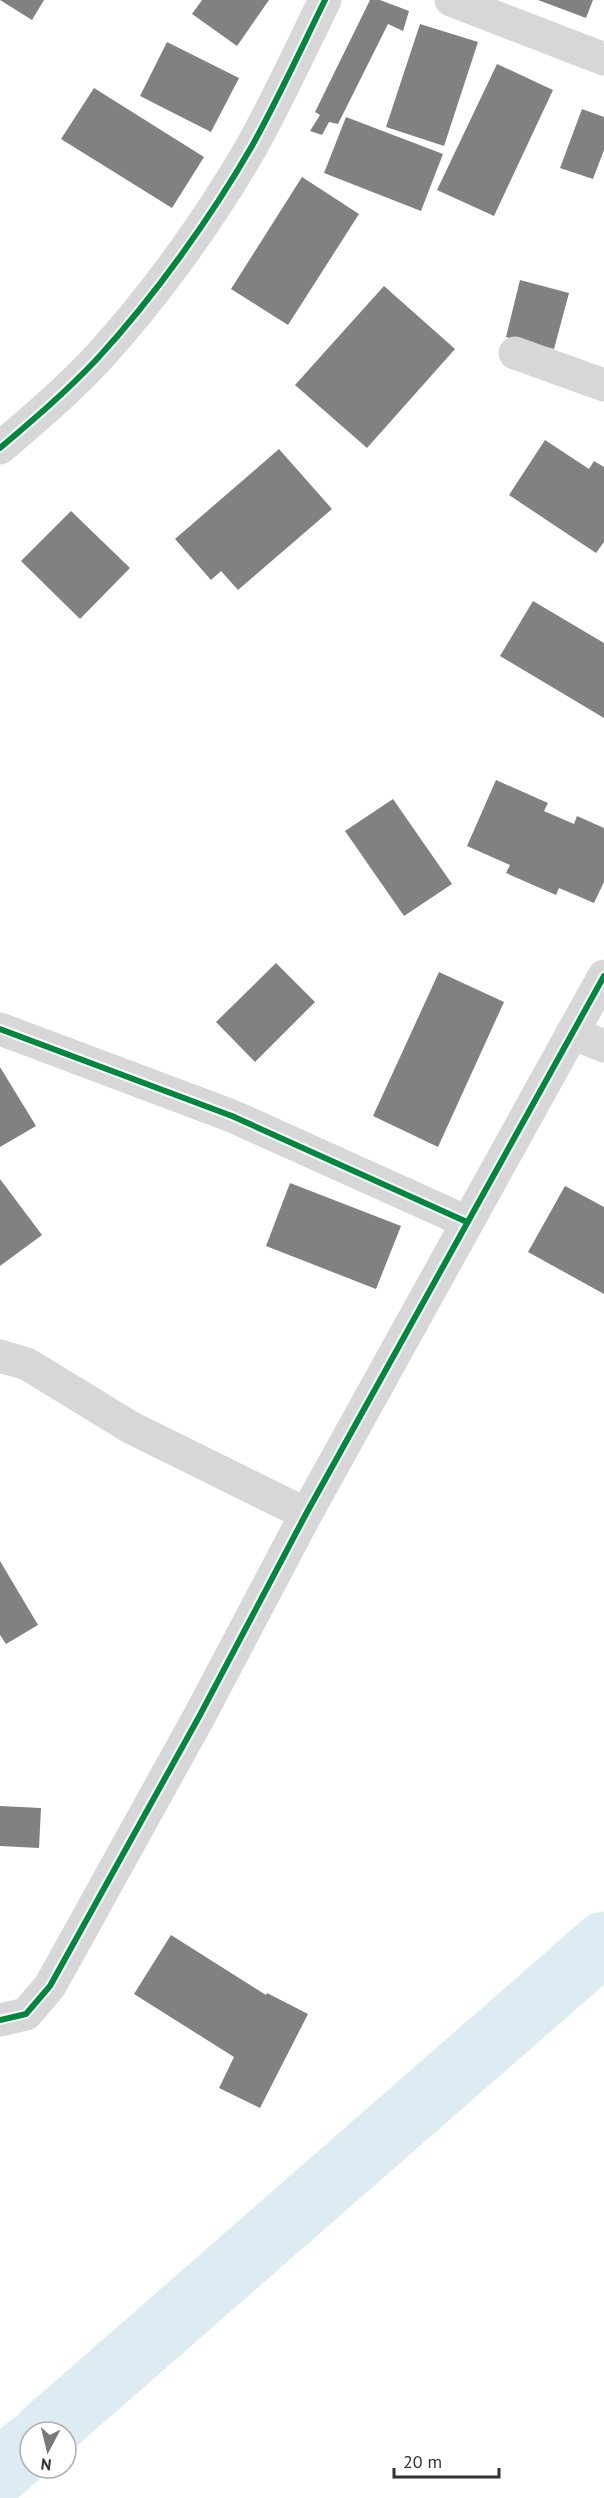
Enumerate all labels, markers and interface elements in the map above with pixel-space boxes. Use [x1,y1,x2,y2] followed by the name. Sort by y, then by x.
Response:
[18,2420,78,2480] north arrow
[394,2441,499,2479] scale bar
[403,2450,442,2473] text: 20 m
[40,2454,53,2475] text: N

